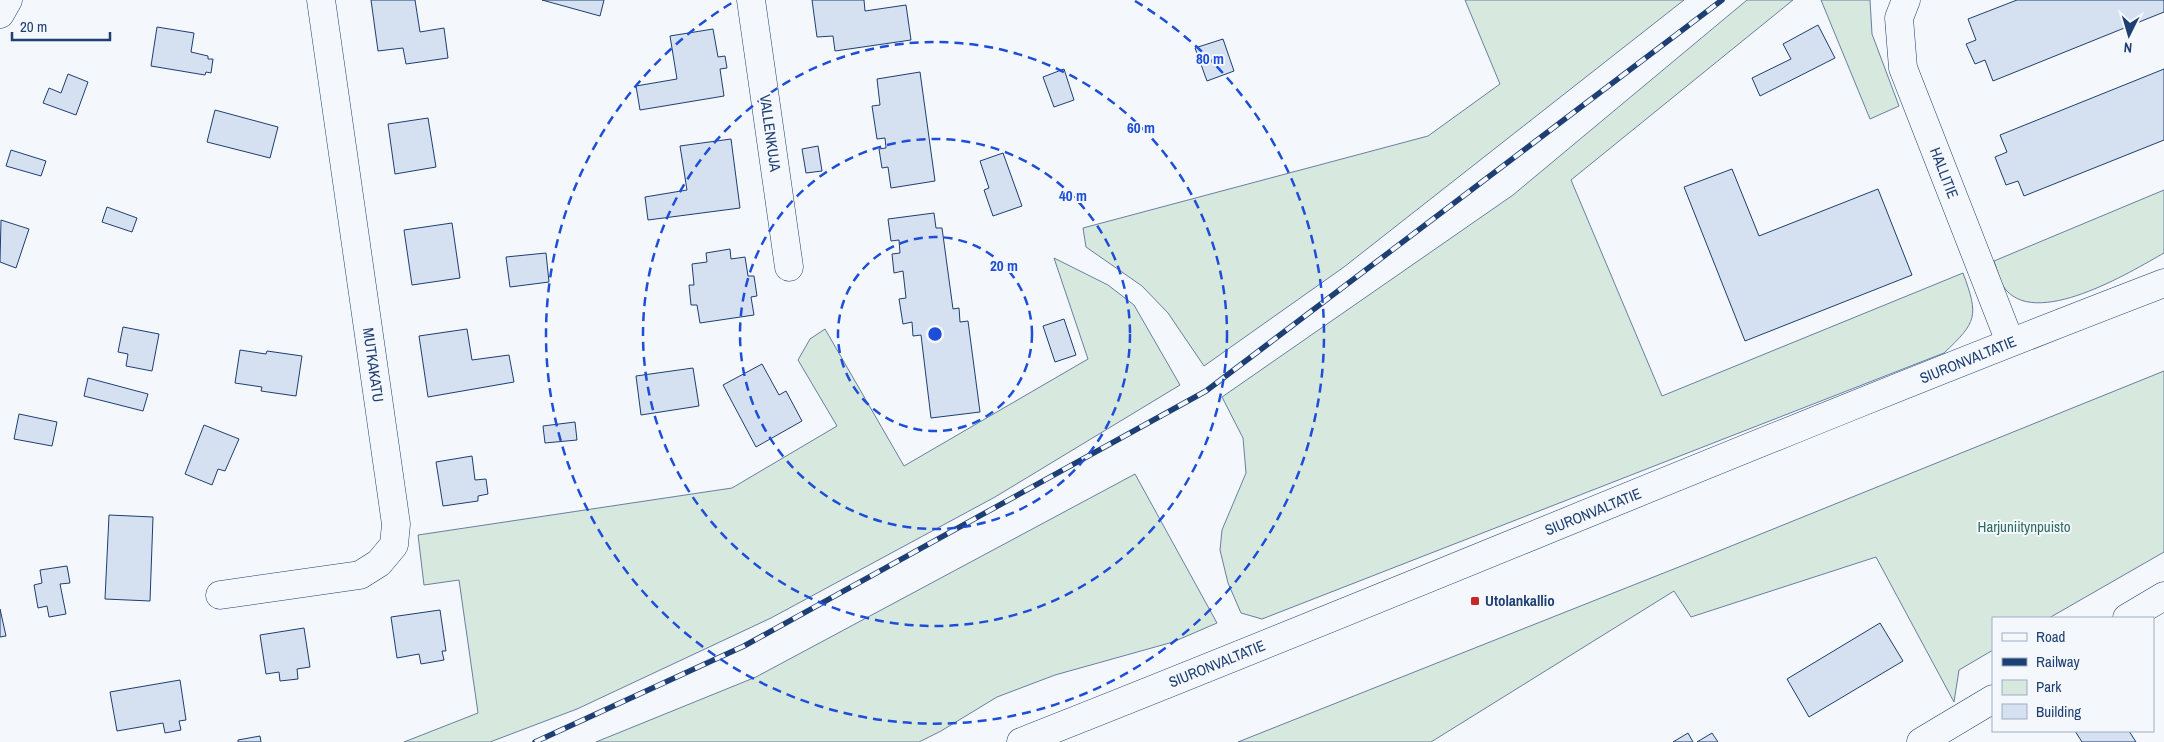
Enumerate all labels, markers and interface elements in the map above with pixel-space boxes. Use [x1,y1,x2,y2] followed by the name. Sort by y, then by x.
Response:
[12,10,110,42] scale bar
[2104,10,2154,60] north arrow
[20,16,47,37] text: 20 m
[2123,39,2133,57] text: N
[1196,48,1224,69] text: 80 m
[755,93,786,174] street label: VALLENKUJA
[1127,117,1155,138] text: 60 m
[1925,144,1964,201] street label: HALLITIE
[1059,185,1087,206] text: 40 m
[990,255,1018,276] text: 20 m
[926,325,944,343] centre of rings
[358,326,389,404] street label: MUTKAKATU
[1916,331,2019,388] street label: SIURONVALTATIE
[1541,483,1644,540] street label: SIURONVALTATIE
[1978,516,2071,537] park label: Harjuniitynpuisto
[1485,590,1555,611] place label: Utolankallio
[1469,595,1481,607] marker: Utolankallio
[1992,617,2154,732] legend
[2036,626,2065,647] text: Road
[1165,635,1268,692] street label: SIURONVALTATIE
[2036,651,2081,672] text: Railway
[2036,676,2062,697] text: Park
[2036,701,2081,722] text: Building

